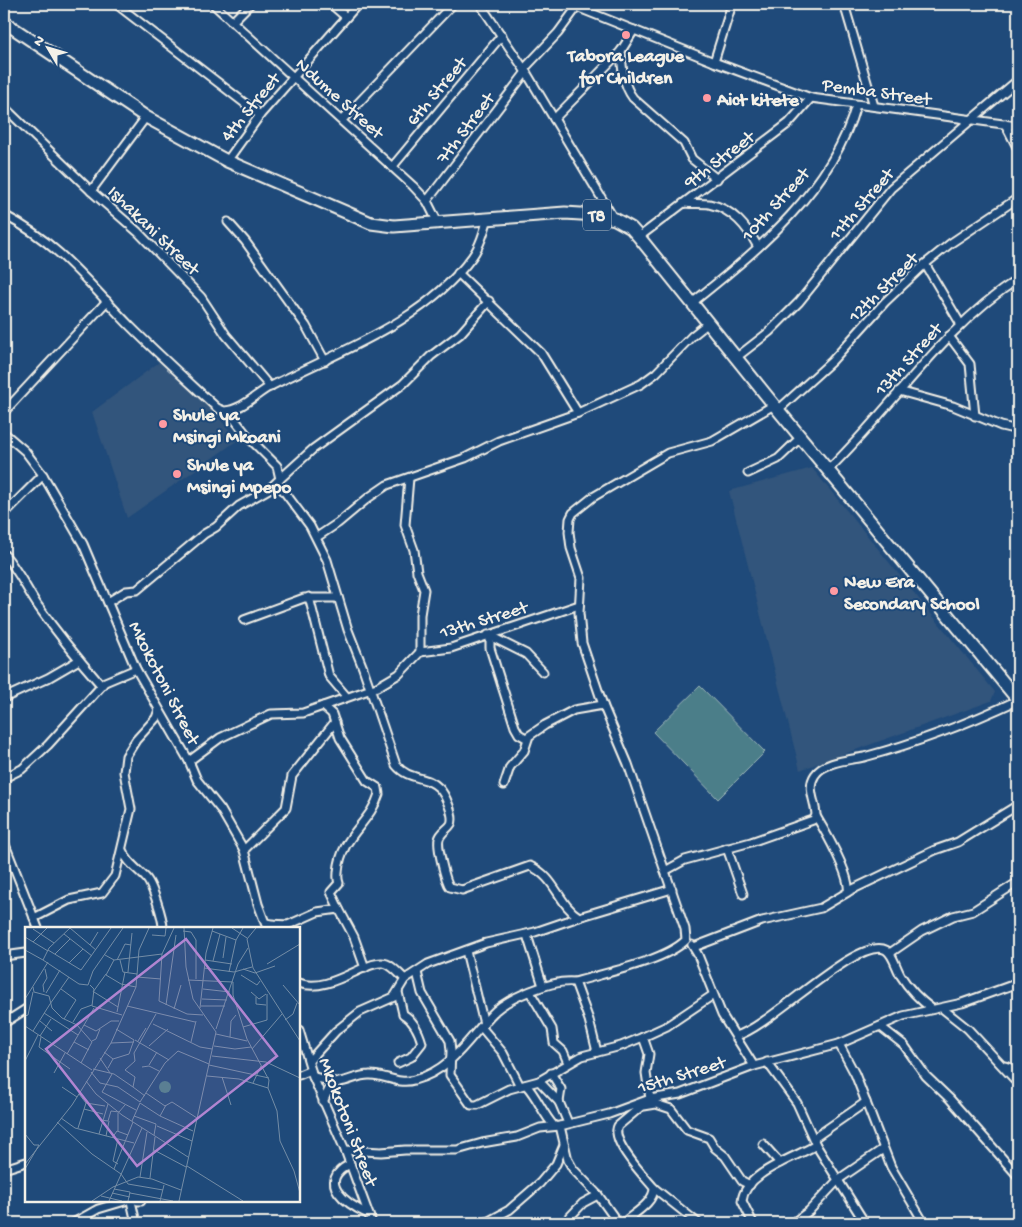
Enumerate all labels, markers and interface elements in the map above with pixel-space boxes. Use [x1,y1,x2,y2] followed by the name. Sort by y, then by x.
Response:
[22,22,72,72] north arrow
[620,29,632,41] marker: Tabora League for Children
[30,33,49,50] text: N
[566,46,685,91] place label: Tabora League for Children
[402,51,475,131] street label: 6th Street
[290,54,389,147] street label: Ndume Street
[217,67,288,147] street label: 4th Street
[820,74,935,113] street label: Pemba Street
[432,87,502,170] street label: 7th Street
[716,90,800,113] place label: Aict kitete
[701,92,713,104] marker: Aict kitete
[679,125,762,195] street label: 9th Street
[737,162,817,248] street label: 10th Street
[824,163,902,247] street label: 11th Street
[102,182,205,283] street label: Ishakani Street
[583,200,611,230] road number: T8
[844,247,926,329] street label: 12th Street
[870,317,950,402] street label: 13th Street
[173,405,281,450] place label: Shule ya Msingi Mkoani
[157,418,169,430] marker: Shule ya Msingi Mkoani
[187,455,291,500] place label: Shule ya Msingi Mpepo
[171,468,183,480] marker: Shule ya Msingi Mpepo
[844,572,980,617] place label: New Era Secondary School
[828,585,840,597] marker: New Era Secondary School
[436,596,533,646] street label: 13th Street
[122,618,205,751] street label: Mkokotoni Street
[25,927,300,1202] inset map
[634,1051,731,1101] street label: 15th Street
[312,1055,383,1192] street label: Mkokotoni Street

